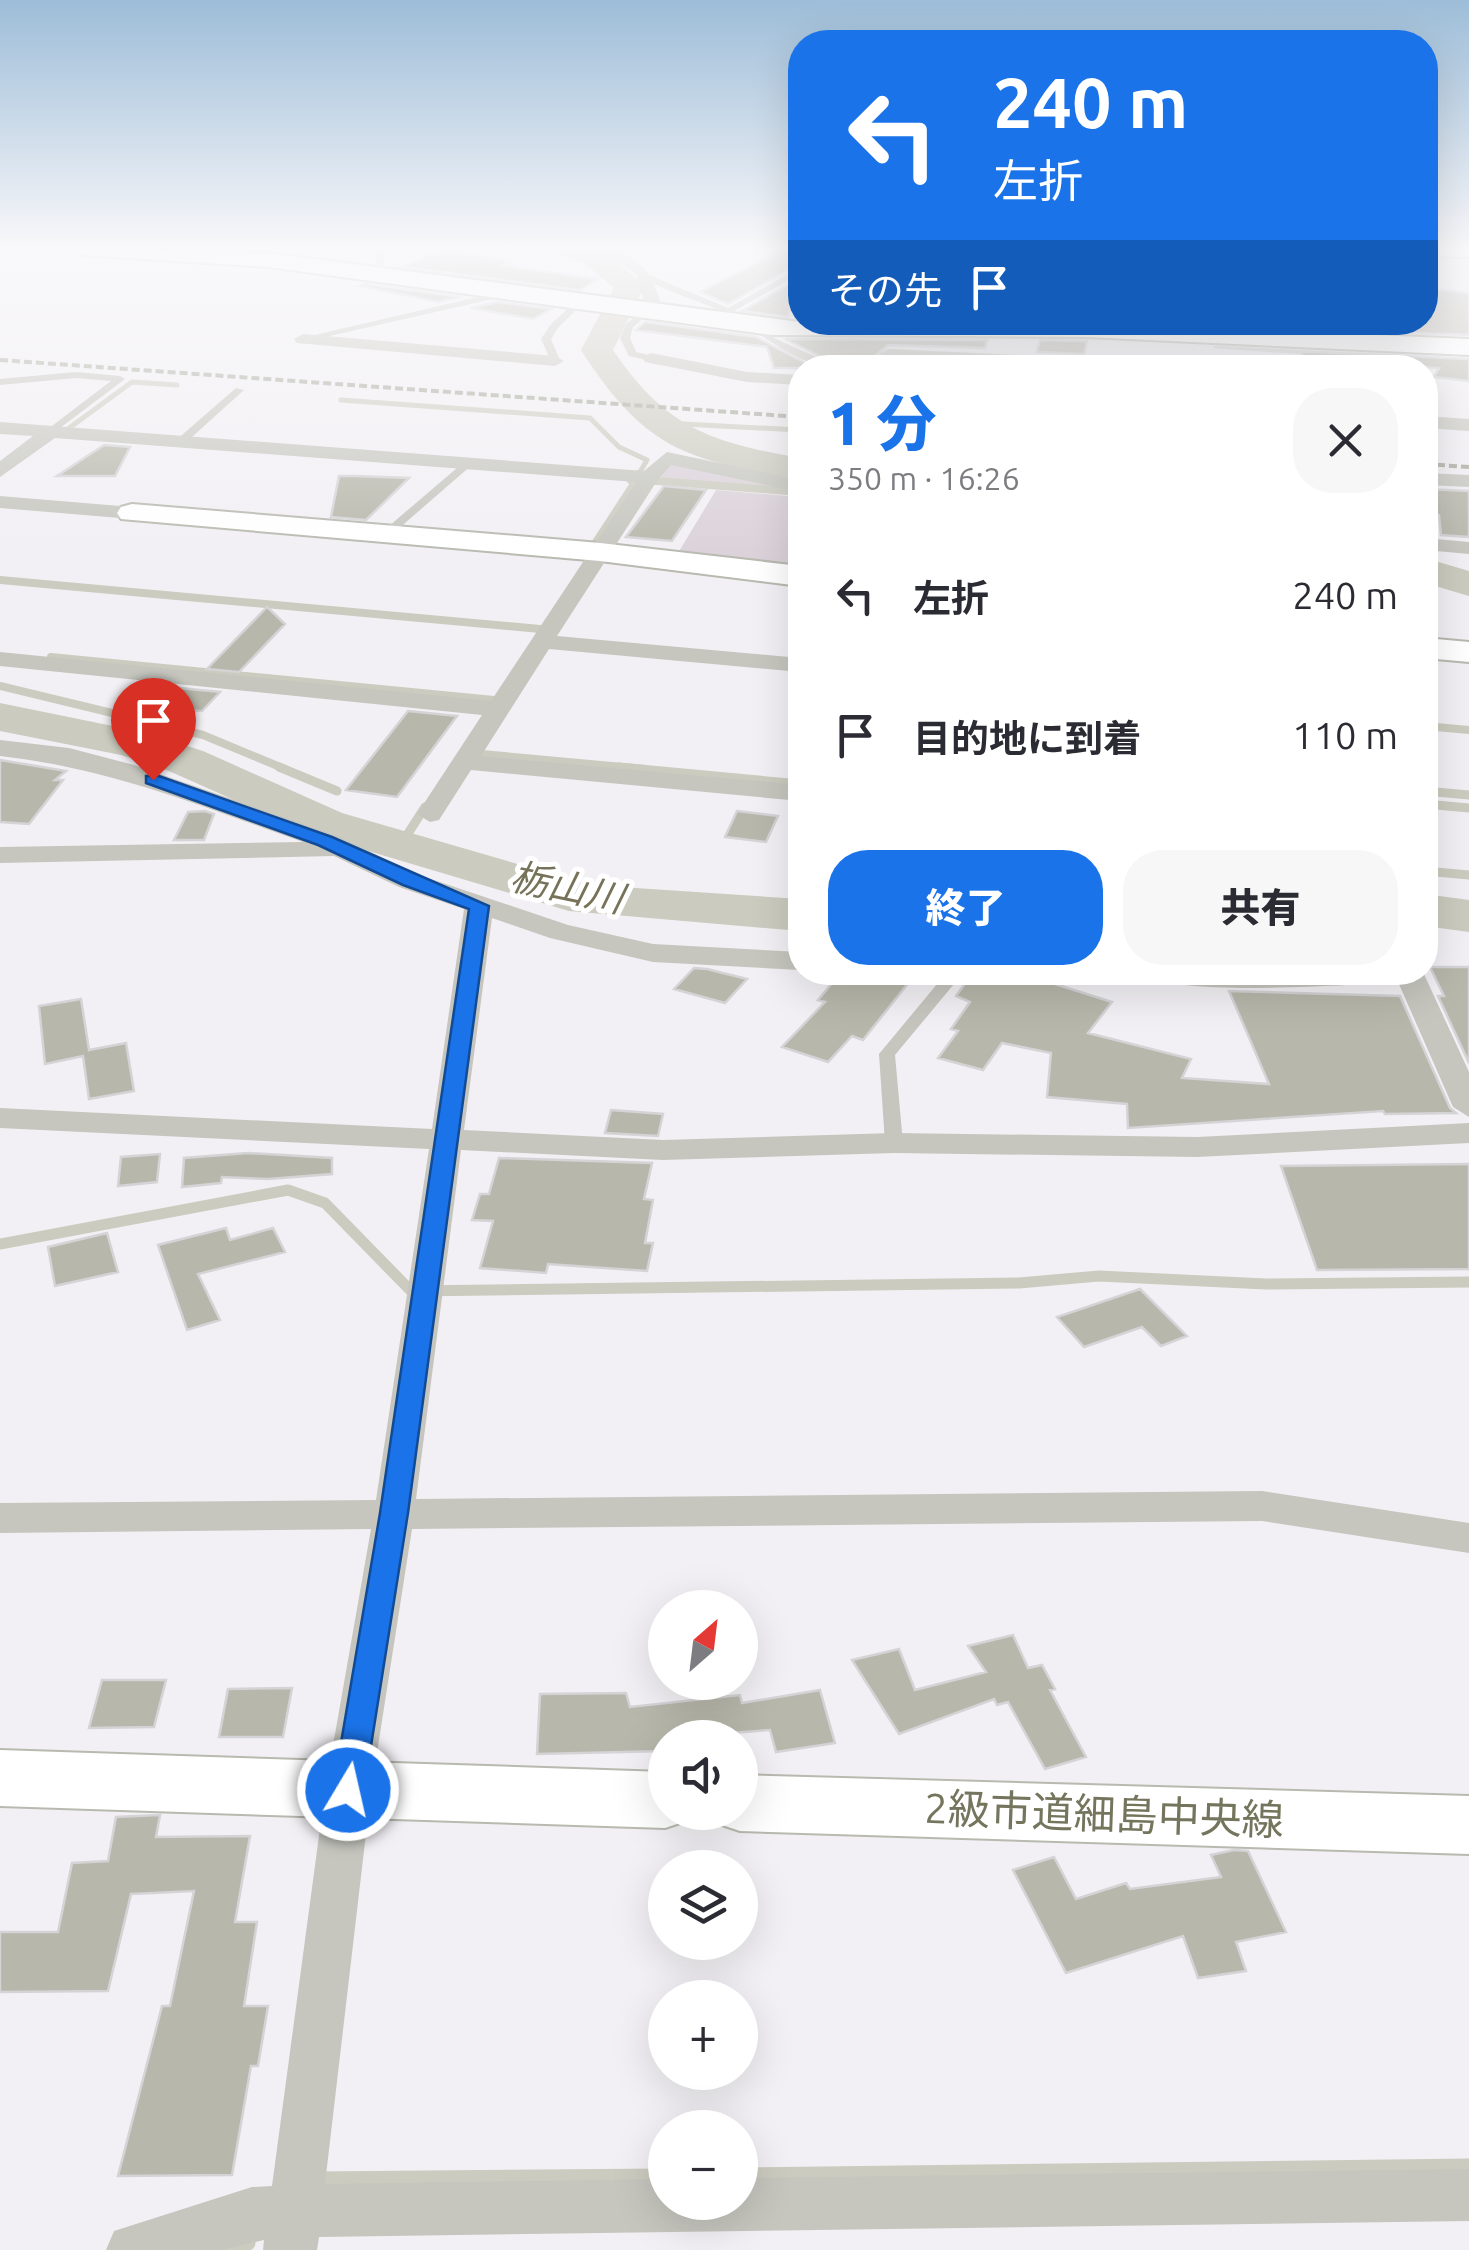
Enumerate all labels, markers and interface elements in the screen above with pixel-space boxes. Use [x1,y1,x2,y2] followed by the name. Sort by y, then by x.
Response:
[993,63,1188,141] text: 240 m
[828,70,958,200] icon: left
[993,155,1083,206] text: 左折
[962,260,1017,315] icon: arrive
[828,269,942,311] text: その先
[1293,388,1398,493] button: close
[828,389,936,456] text: 1 分
[828,460,1020,496] text: 350 m · 16:26
[828,568,883,623] icon: left
[1292,574,1398,616] text: 240 m
[913,577,989,619] text: 左折
[111,678,196,781] pin
[126,693,181,748] icon: arrive
[828,708,883,763] icon: arrive
[1292,714,1398,756] text: 110 m
[913,717,1141,759] text: 目的地に到着
[828,850,1103,965] button: 終了
[1123,850,1398,965] button: 共有
[507,855,631,920] water label: 栃山川
[648,1590,758,1700] north arrow
[648,1590,758,2220] map controls
[648,1720,758,1830] button: sound
[296,1738,400,1842] position arrow
[923,1784,1285,1843] street label: 2級市道細島中央線
[648,1850,758,1960] button: layers
[648,1980,758,2090] button: +
[648,2110,758,2220] button: −

